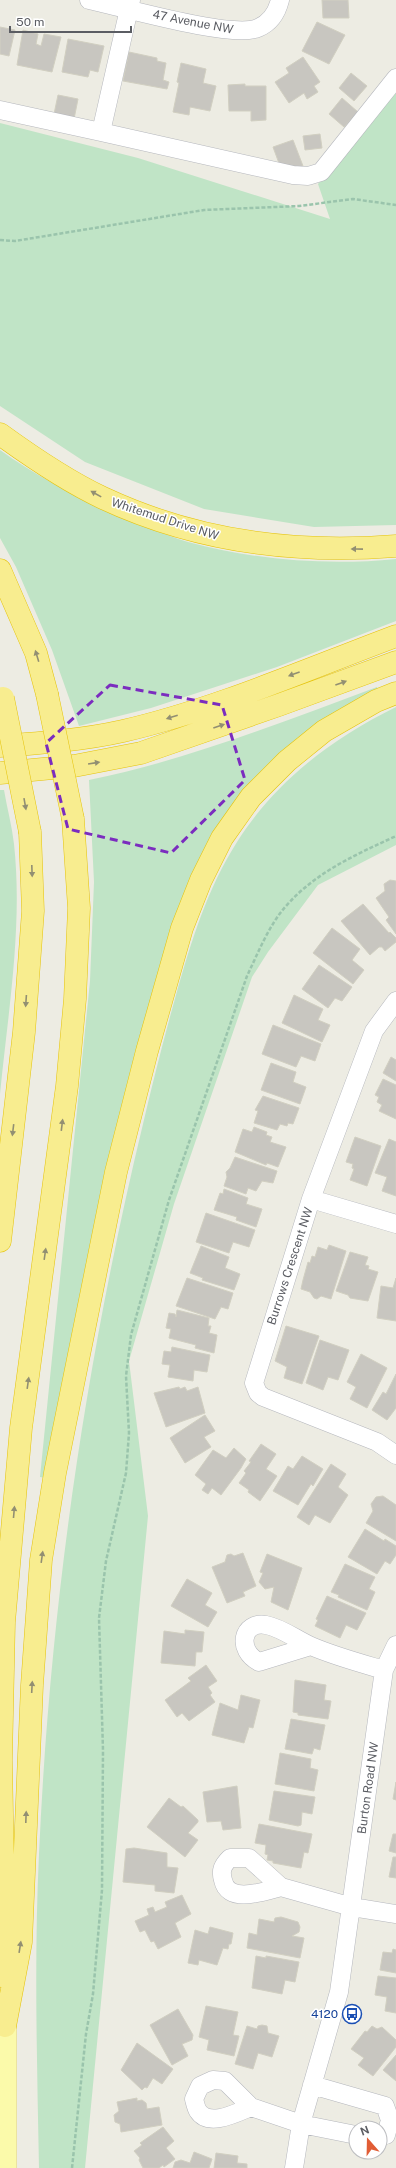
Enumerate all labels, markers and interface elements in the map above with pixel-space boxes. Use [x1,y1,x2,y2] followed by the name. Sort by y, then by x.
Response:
[151,7,235,37] street label: 47 Avenue NW
[10,8,131,34] scale bar
[16,15,44,29] text: 50 m
[90,491,101,497] one-way arrow
[110,495,221,543] street label: Whitemud Drive NW
[351,545,363,552] one-way arrow
[34,650,40,662] one-way arrow
[287,672,299,678] one-way arrow
[336,679,348,685] one-way arrow
[166,714,178,720] one-way arrow
[213,723,225,729] one-way arrow
[88,760,101,766] one-way arrow
[22,798,28,810] one-way arrow
[28,865,35,877] one-way arrow
[23,995,30,1007] one-way arrow
[59,1119,65,1131] one-way arrow
[9,1124,16,1136] one-way arrow
[264,1205,316,1327] street label: Burrows Crescent NW
[42,1248,48,1260] one-way arrow
[24,1376,31,1389] one-way arrow
[10,1506,17,1518] one-way arrow
[39,1551,45,1563] one-way arrow
[29,1680,35,1693] one-way arrow
[355,1741,381,1835] street label: Burton Road NW
[23,1811,30,1823] one-way arrow
[17,1941,23,1953] one-way arrow
[341,2003,363,2025] bus stop icon: 4120
[311,2007,338,2021] place label: 4120
[348,2120,388,2160] north arrow
[358,2123,371,2138] text: N

